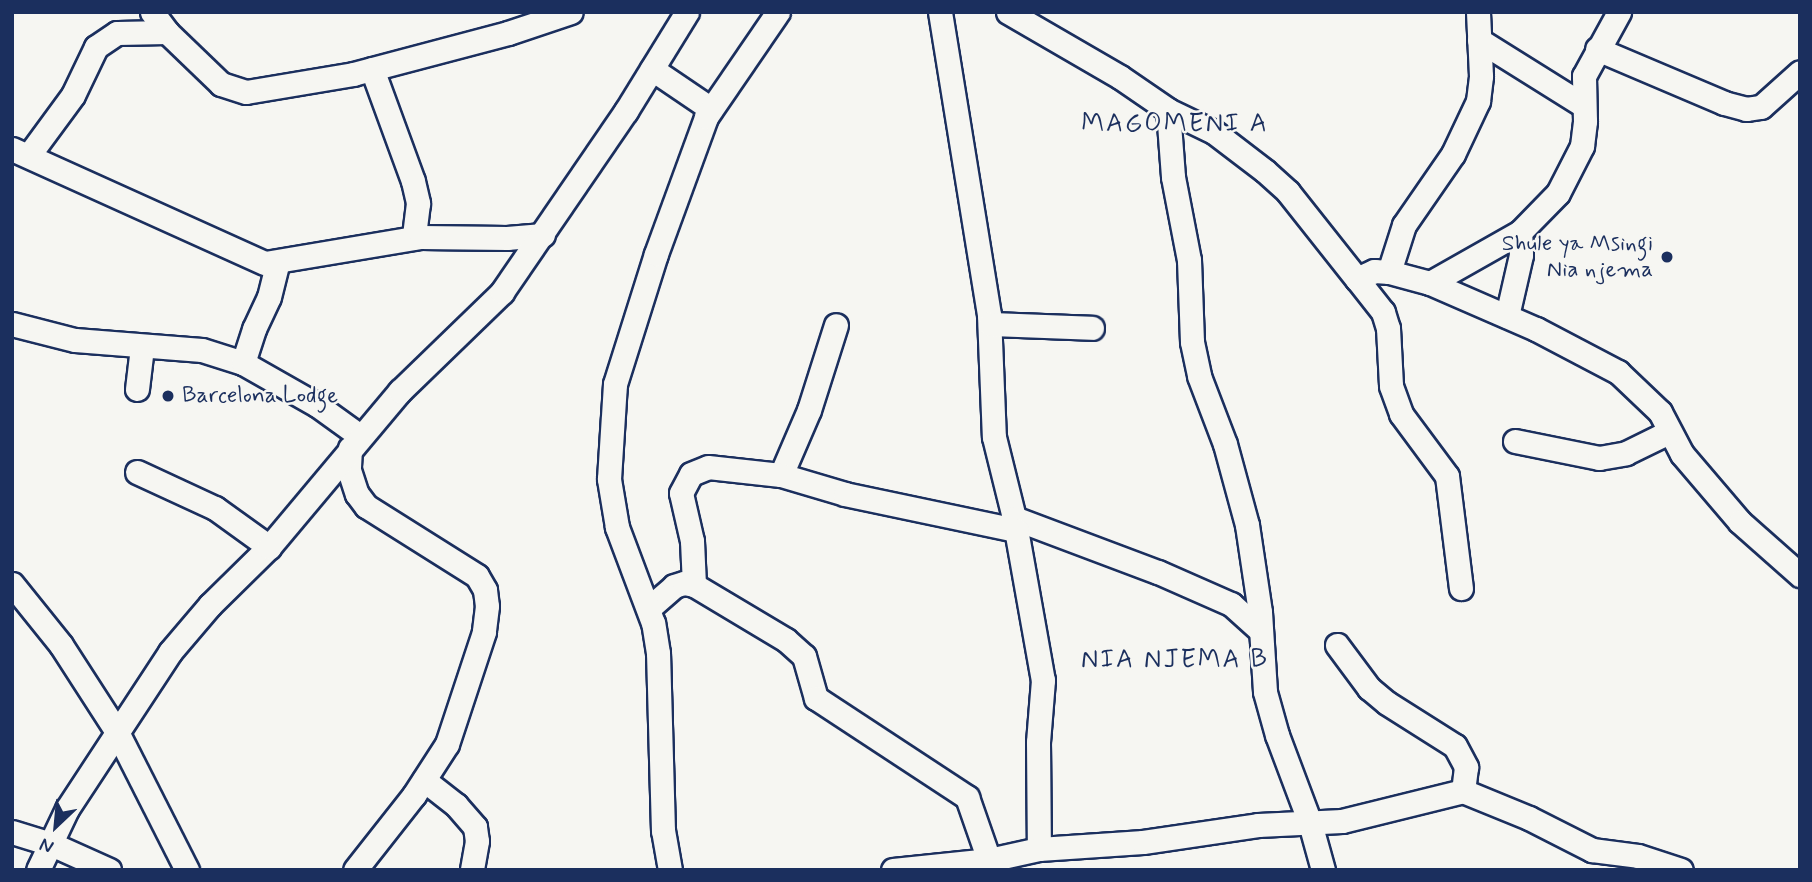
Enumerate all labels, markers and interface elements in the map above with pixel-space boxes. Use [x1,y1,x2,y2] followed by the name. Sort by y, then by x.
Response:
[1084,109,1266,141] district label: MAGOMENI A
[1498,230,1653,284] place label: Shule ya Msingi Nia njema
[1659,249,1675,265] marker: Shule ya Msingi Nia njema
[182,382,341,410] place label: Barcelona Lodge
[160,388,176,404] marker: Barcelona Lodge
[1085,645,1265,677] district label: NIA NJEMA B
[21,791,91,861] north arrow
[35,831,58,859] text: N

